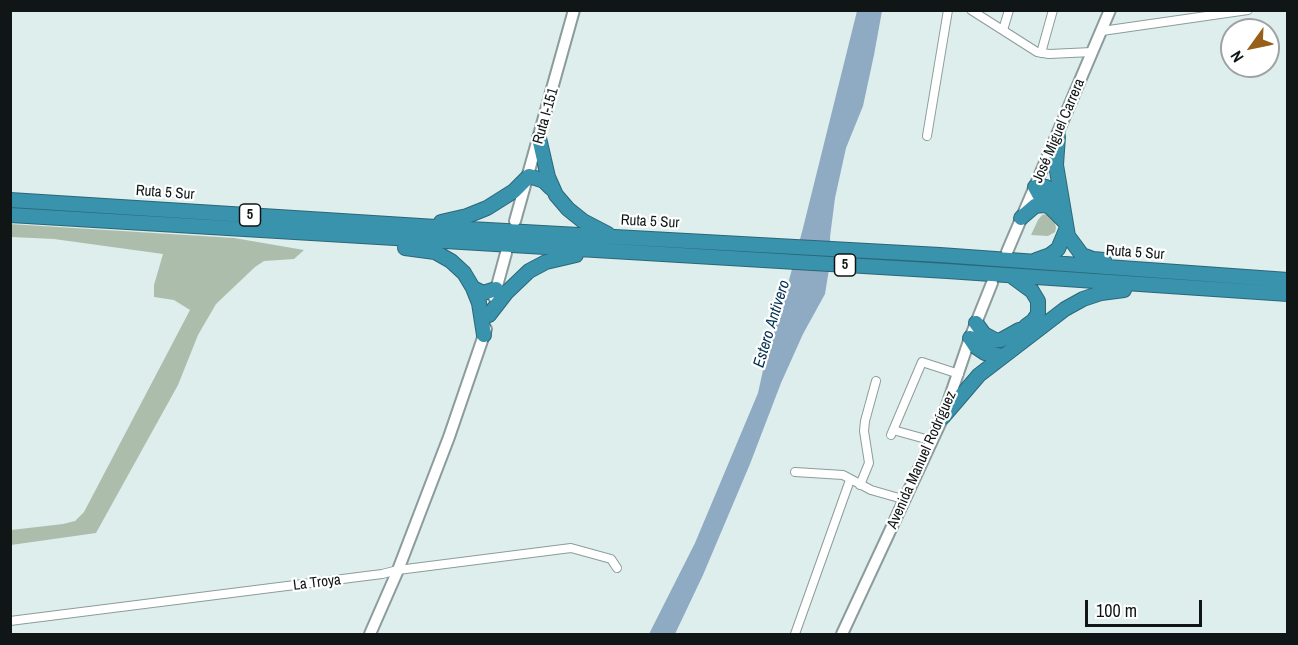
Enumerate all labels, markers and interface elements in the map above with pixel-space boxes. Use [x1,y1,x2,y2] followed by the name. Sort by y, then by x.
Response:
[1220,18,1280,78] north arrow
[1225,47,1248,67] text: N
[1029,76,1089,186] street label: José Miguel Carrera
[529,86,563,146] street label: Ruta I-151
[135,182,195,204] street label: Ruta 5 Sur
[240,204,260,226] road number: 5
[620,211,680,233] street label: Ruta 5 Sur
[1105,242,1165,264] street label: Ruta 5 Sur
[834,254,856,276] road number: 5
[750,278,794,370] water label: Estero Antivero
[884,388,960,532] street label: Avenida Manuel Rodríguez
[292,571,342,595] street label: La Troya
[1088,588,1205,626] scale bar
[1096,598,1137,623] text: 100 m

